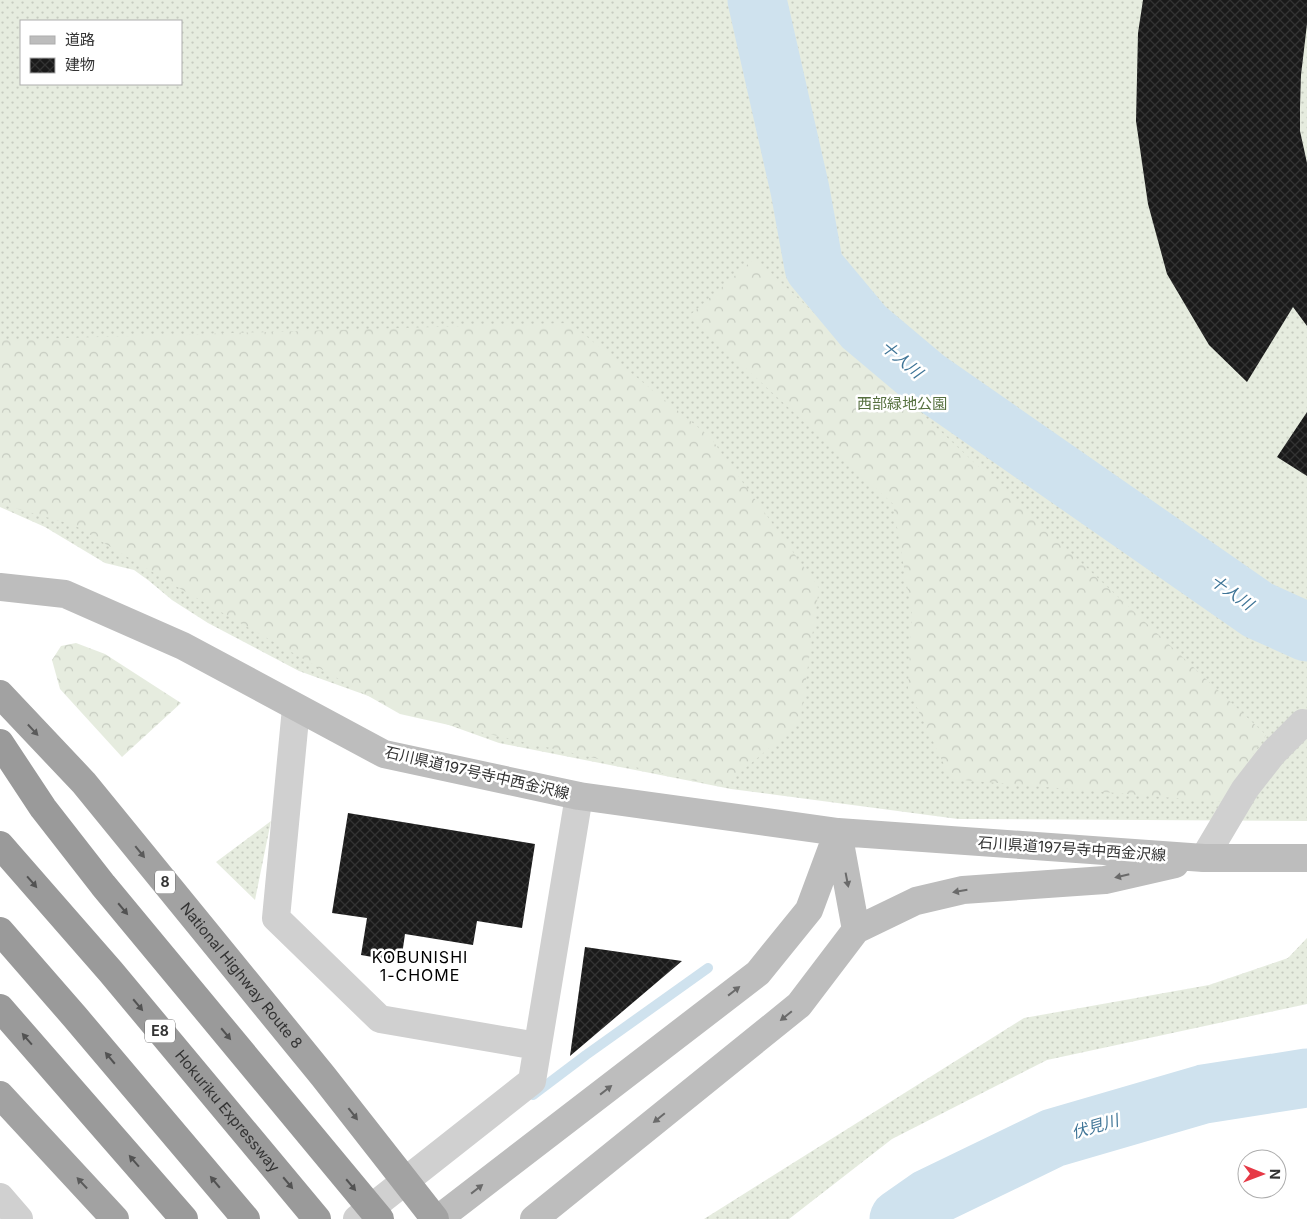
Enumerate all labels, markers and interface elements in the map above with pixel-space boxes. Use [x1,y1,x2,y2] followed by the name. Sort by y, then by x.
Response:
[20,20,182,85] legend
[65,30,95,49] text: 道路
[65,55,95,74] text: 建物
[877,336,928,383] water label: 十人川
[857,394,947,413] park label: 西部緑地公園
[1207,570,1259,615] water label: 十人川
[27,723,39,735] one-way arrow
[383,742,571,803] street label: 石川県道197号寺中西金沢線
[977,832,1167,865] street label: 石川県道197号寺中西金沢線
[135,845,146,858] one-way arrow
[155,870,175,894] road number: 8
[1114,872,1130,880] one-way arrow
[844,873,852,889] one-way arrow
[26,876,37,888] one-way arrow
[952,888,968,896] one-way arrow
[176,898,307,1052] street label: National Highway Route 8
[117,903,128,915] one-way arrow
[372,947,468,985] district label: KOBUNISHI 1-CHOME
[727,986,741,996] one-way arrow
[133,998,144,1011] one-way arrow
[779,1010,792,1021] one-way arrow
[145,1019,175,1042] road number: E8
[221,1027,232,1040] one-way arrow
[22,1033,33,1046] one-way arrow
[171,1046,284,1176] street label: Hokuriku Expressway
[104,1051,115,1064] one-way arrow
[599,1085,613,1095] one-way arrow
[348,1107,358,1121] one-way arrow
[1069,1109,1123,1142] water label: 伏見川
[653,1112,666,1123] one-way arrow
[1237,1149,1287,1199] north arrow
[128,1156,140,1168] one-way arrow
[1267,1169,1284,1180] text: N
[209,1175,220,1188] one-way arrow
[282,1177,293,1190] one-way arrow
[76,1178,88,1190] one-way arrow
[346,1178,357,1191] one-way arrow
[470,1184,483,1195] one-way arrow

